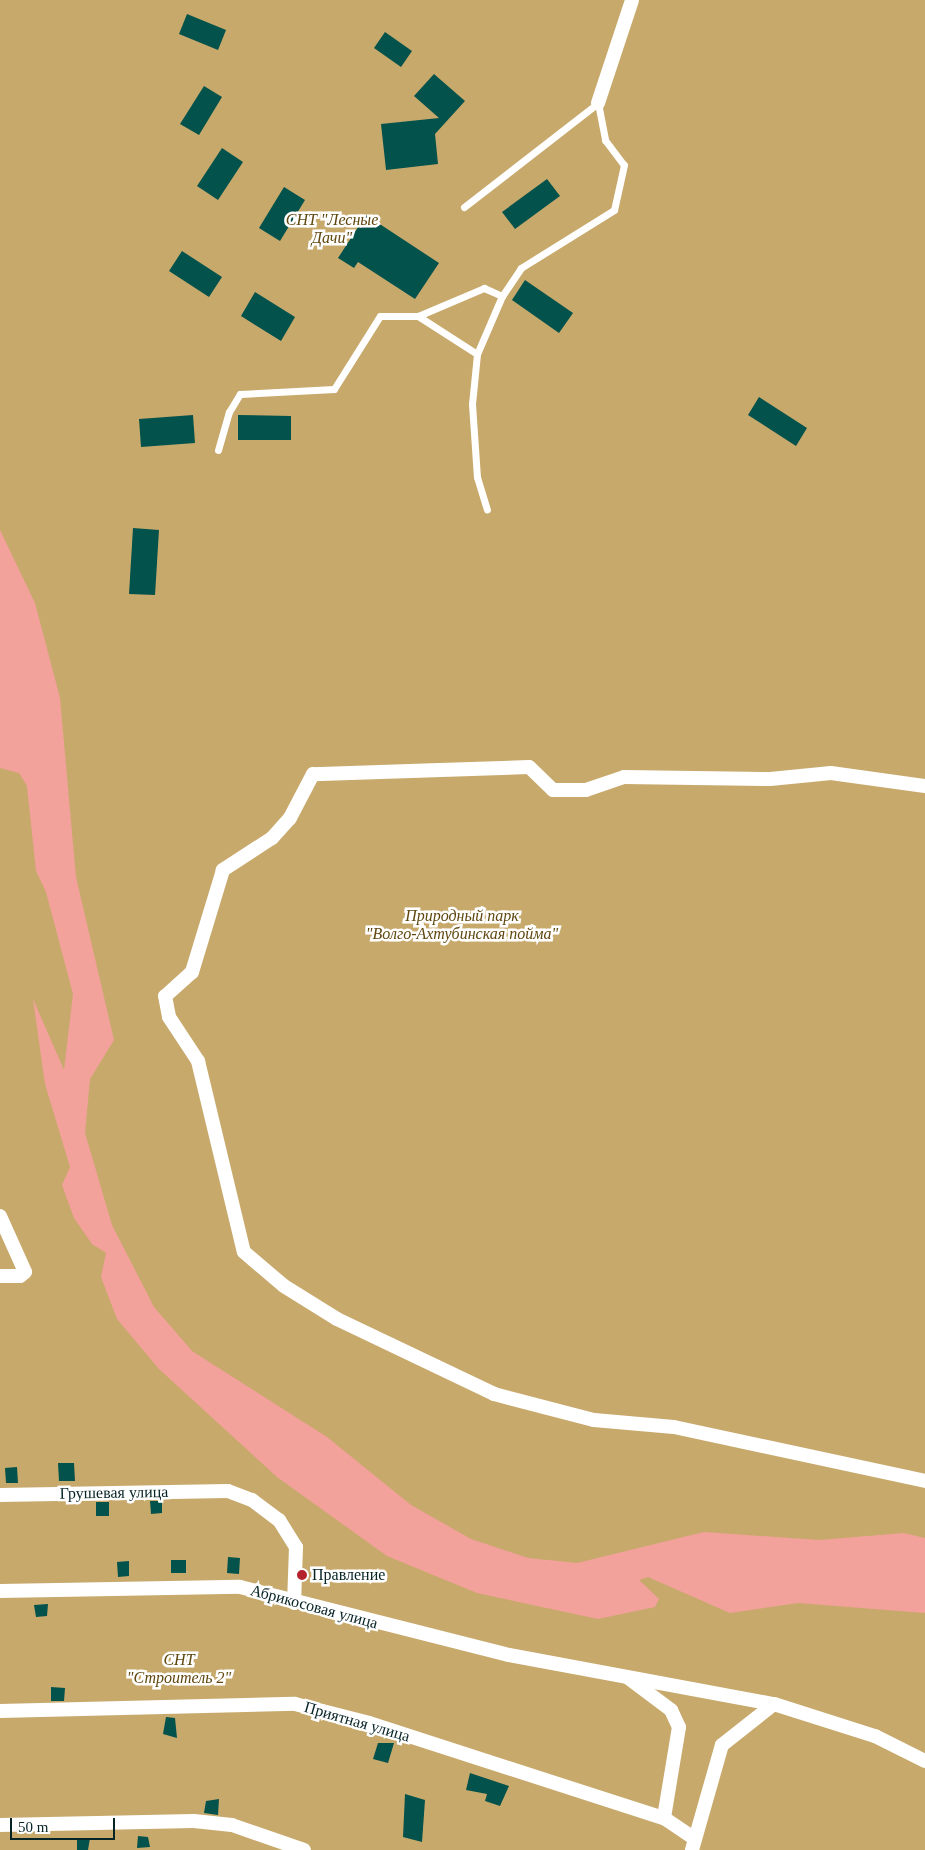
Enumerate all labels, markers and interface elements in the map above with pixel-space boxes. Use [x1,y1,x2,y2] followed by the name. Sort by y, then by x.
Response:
[286,210,378,248] park label: СНТ "Лесные Дачи"
[366,906,558,944] park label: Природный парк "Волго-Ахтубинская пойма"
[59,1482,169,1504] street label: Грушевая улица
[312,1565,385,1585] place label: Правление
[296,1569,308,1581] marker: Правление
[248,1581,380,1633] street label: Абрикосовая улица
[127,1650,231,1688] park label: СНТ "Строитель 2"
[302,1698,412,1746] street label: Приятная улица
[12,1808,118,1840] scale bar
[18,1819,48,1835] text: 50 m

